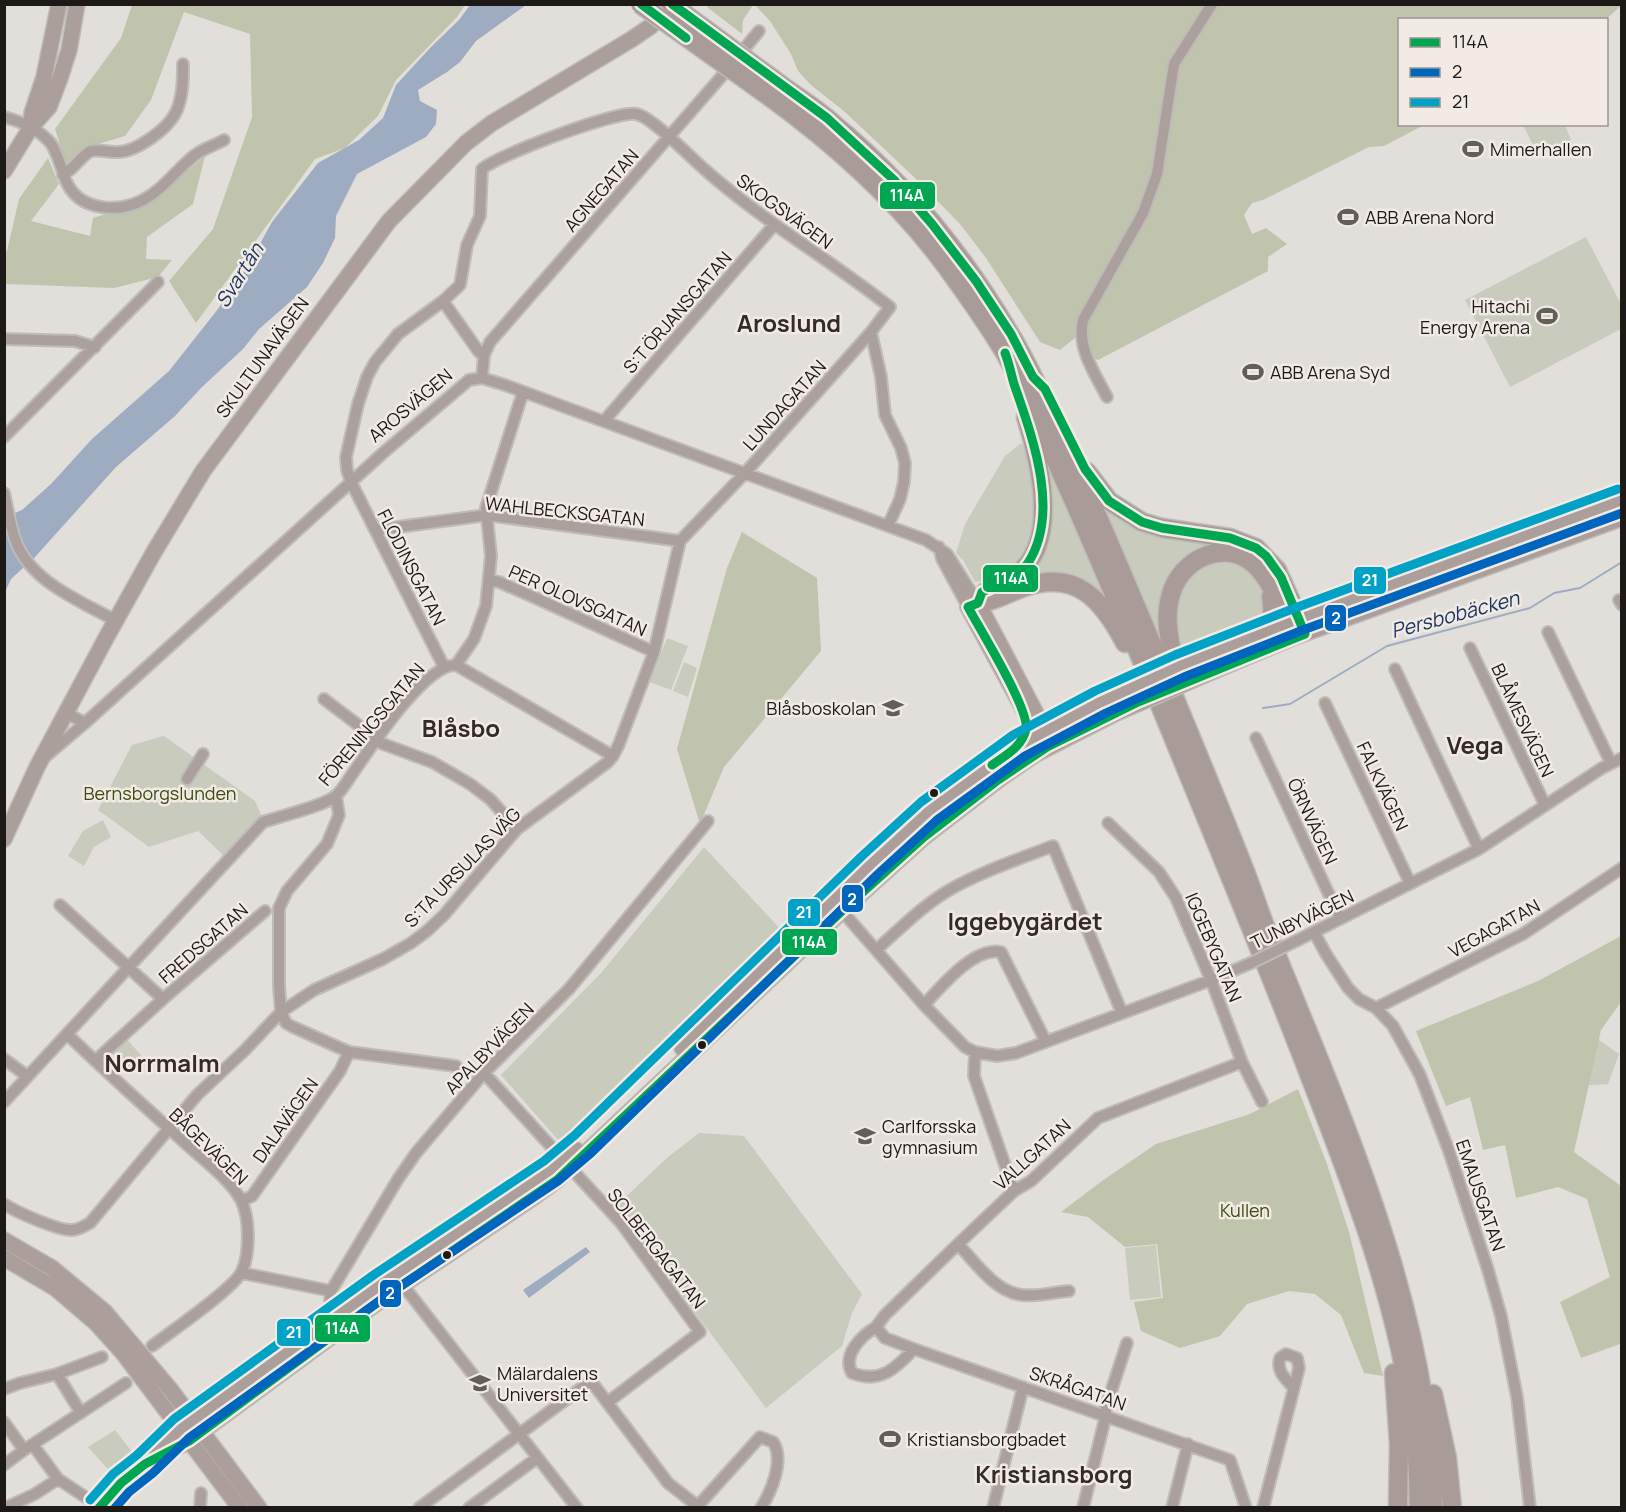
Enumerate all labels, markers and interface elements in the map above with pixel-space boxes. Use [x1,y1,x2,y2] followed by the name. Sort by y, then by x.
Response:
[1398,18,1608,126] legend
[1452,29,1489,53] text: 114A
[1452,59,1462,83] text: 2
[1452,89,1469,113] text: 21
[1461,137,1485,161] sports icon: Mimerhallen
[1490,137,1592,161] place label: Mimerhallen
[558,143,644,237] street label: AGNEGATAN
[732,168,838,254] street label: SKOGSVÄGEN
[879,181,936,210] line badge: 114A
[890,184,924,206] text: 114A
[1336,205,1360,229] sports icon: ABB Arena Nord
[1365,205,1494,229] place label: ABB Arena Nord
[209,237,270,312] water label: Svartån
[617,246,737,378] street label: S:T ÖRJANSGATAN
[210,292,314,422] street label: SKULTUNAVÄGEN
[1420,294,1530,339] place label: Hitachi Energy Arena
[1535,304,1559,328] sports icon: Hitachi Energy Arena
[737,306,841,339] district label: Aroslund
[737,355,831,455] street label: LUNDAGATAN
[1241,360,1265,384] sports icon: ABB Arena Syd
[1270,360,1390,384] place label: ABB Arena Syd
[363,363,457,447] street label: AROSVÄGEN
[484,491,646,531] street label: WAHLBECKSGATAN
[372,505,452,629] street label: FLODINSGATAN
[505,559,651,641] street label: PER OLOVSGATAN
[982,564,1039,593] line badge: 114A
[1353,566,1387,595] line badge: 21
[994,567,1028,589] text: 114A
[1362,569,1378,591] text: 21
[1388,584,1523,644] water label: Persbobäcken
[1324,604,1347,632] line badge: 2
[1331,607,1341,629] text: 2
[313,658,429,790] street label: FÖRENINGSGATAN
[1486,659,1560,781] street label: BLÅMESVÄGEN
[766,696,876,720] place label: Blåsboskolan
[881,696,905,720] school or university icon: Blåsboskolan
[422,711,500,744] district label: Blåsbo
[1447,728,1504,761] district label: Vega
[1352,737,1414,835] street label: FALKVÄGEN
[1283,774,1343,868] street label: ÖRNVÄGEN
[84,781,236,805] park label: Bernsborgslunden
[928,787,940,799] unlabelled marker
[399,802,526,932] street label: S:TA URSULAS VÄG
[841,884,864,913] line badge: 2
[1246,884,1358,954] street label: TUNBYVÄGEN
[847,888,857,910] text: 2
[1180,889,1248,1005] street label: IGGEBYGATAN
[1444,893,1544,963] street label: VEGAGATAN
[153,898,253,988] street label: FREDSGATAN
[787,898,821,927] line badge: 21
[796,901,812,923] text: 21
[947,904,1103,937] district label: Iggebygärdet
[781,928,838,956] line badge: 114A
[792,931,826,953] text: 114A
[439,997,539,1099] street label: APALBYVÄGEN
[696,1039,708,1051] unlabelled marker
[105,1046,219,1079] district label: Norrmalm
[247,1073,323,1167] street label: DALAVÄGEN
[164,1102,254,1190] street label: BÅGEVÄGEN
[988,1113,1076,1195] street label: VALLGATAN
[882,1114,978,1159] place label: Carlforsska gymnasium
[853,1124,877,1148] school or university icon: Carlforsska gymnasium
[1451,1136,1511,1254] street label: EMAUSGATAN
[603,1183,711,1313] street label: SOLBERGAGATAN
[1220,1198,1270,1222] park label: Kullen
[441,1249,453,1261] unlabelled marker
[379,1279,402,1308] line badge: 2
[385,1282,395,1304] text: 2
[314,1314,371,1343] line badge: 114A
[325,1317,359,1339] text: 114A
[276,1318,311,1347] line badge: 21
[286,1321,302,1343] text: 21
[1026,1360,1130,1416] street label: SKRÅGATAN
[497,1361,598,1406] place label: Mälardalens Universitet
[468,1371,492,1395] school or university icon: Mälardalens Universitet
[878,1427,902,1451] sports icon: Kristiansborgbadet
[907,1427,1067,1451] place label: Kristiansborgbadet
[975,1457,1133,1490] district label: Kristiansborg

